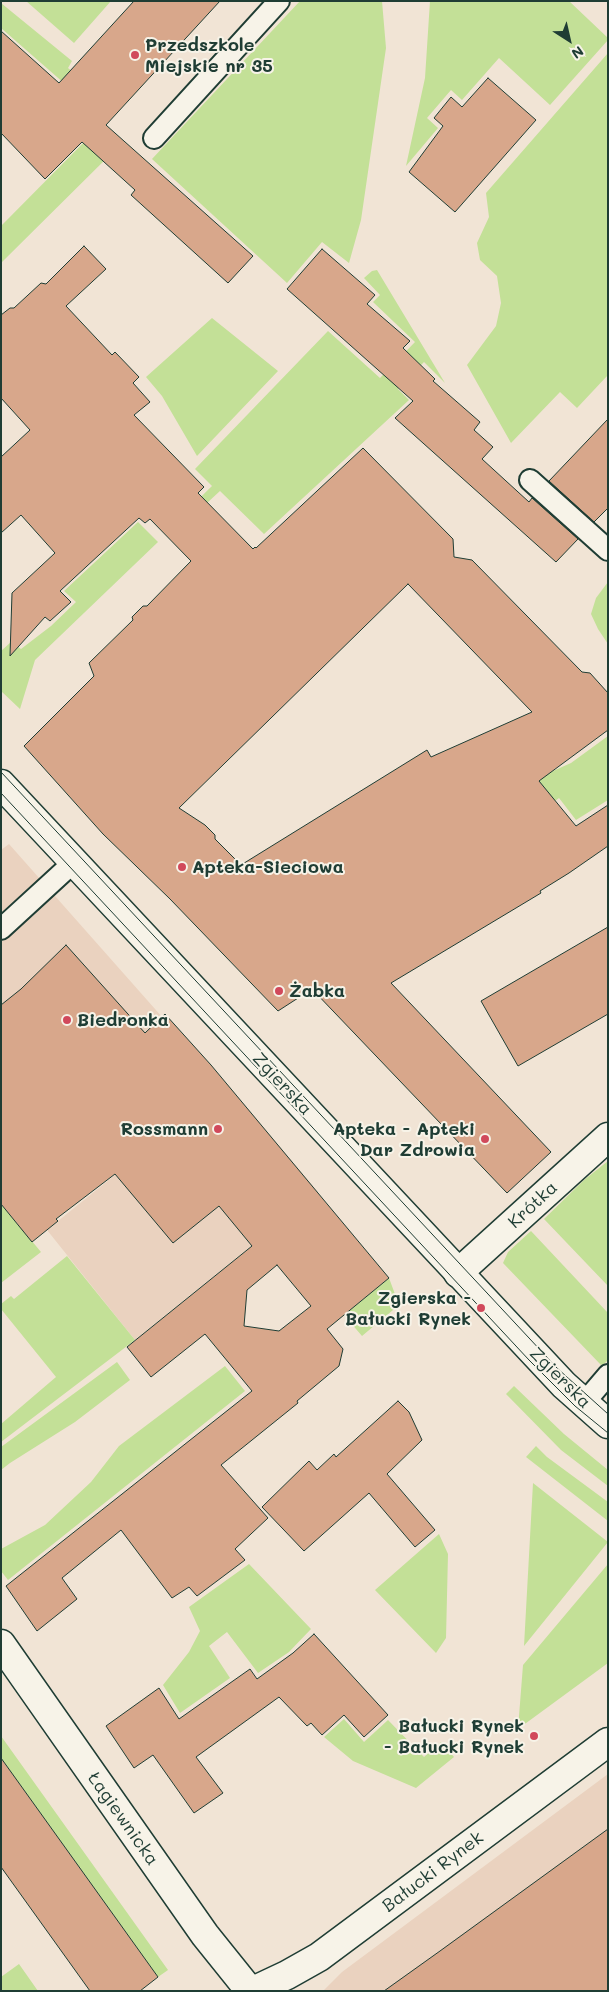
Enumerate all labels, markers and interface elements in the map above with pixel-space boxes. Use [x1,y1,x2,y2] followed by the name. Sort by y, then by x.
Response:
[544,15,594,65] north arrow
[145,34,273,76] place label: Przedszkole Miejskie nr 35
[568,42,588,64] text: N
[129,49,141,61] marker: Przedszkole Miejskie nr 35
[192,856,344,878] place label: Apteka-Sieciowa
[176,861,188,873] marker: Apteka-Sieciowa
[289,980,345,1002] place label: Żabka
[273,985,285,997] marker: Żabka
[77,1009,169,1031] place label: Biedronka
[61,1014,73,1026] marker: Biedronka
[248,1048,316,1120] street label: Zgierska
[120,1118,208,1140] place label: Rossmann
[333,1118,475,1160] place label: Apteka - Apteki Dar Zdrowia
[212,1123,224,1135] marker: Rossmann
[479,1133,491,1145] marker: Apteka - Apteki Dar Zdrowia
[504,1177,562,1233] street label: Krótka
[345,1287,471,1330] place label: Zgierska - Bałucki Rynek
[475,1302,487,1314] marker: Zgierska - Bałucki Rynek
[525,1343,595,1413] street label: Zgierska
[384,1715,524,1758] place label: Bałucki Rynek - Bałucki Rynek
[528,1730,540,1742] marker: Bałucki Rynek - Bałucki Rynek
[83,1768,163,1870] street label: Łagiewnicka
[378,1827,488,1917] street label: Bałucki Rynek

